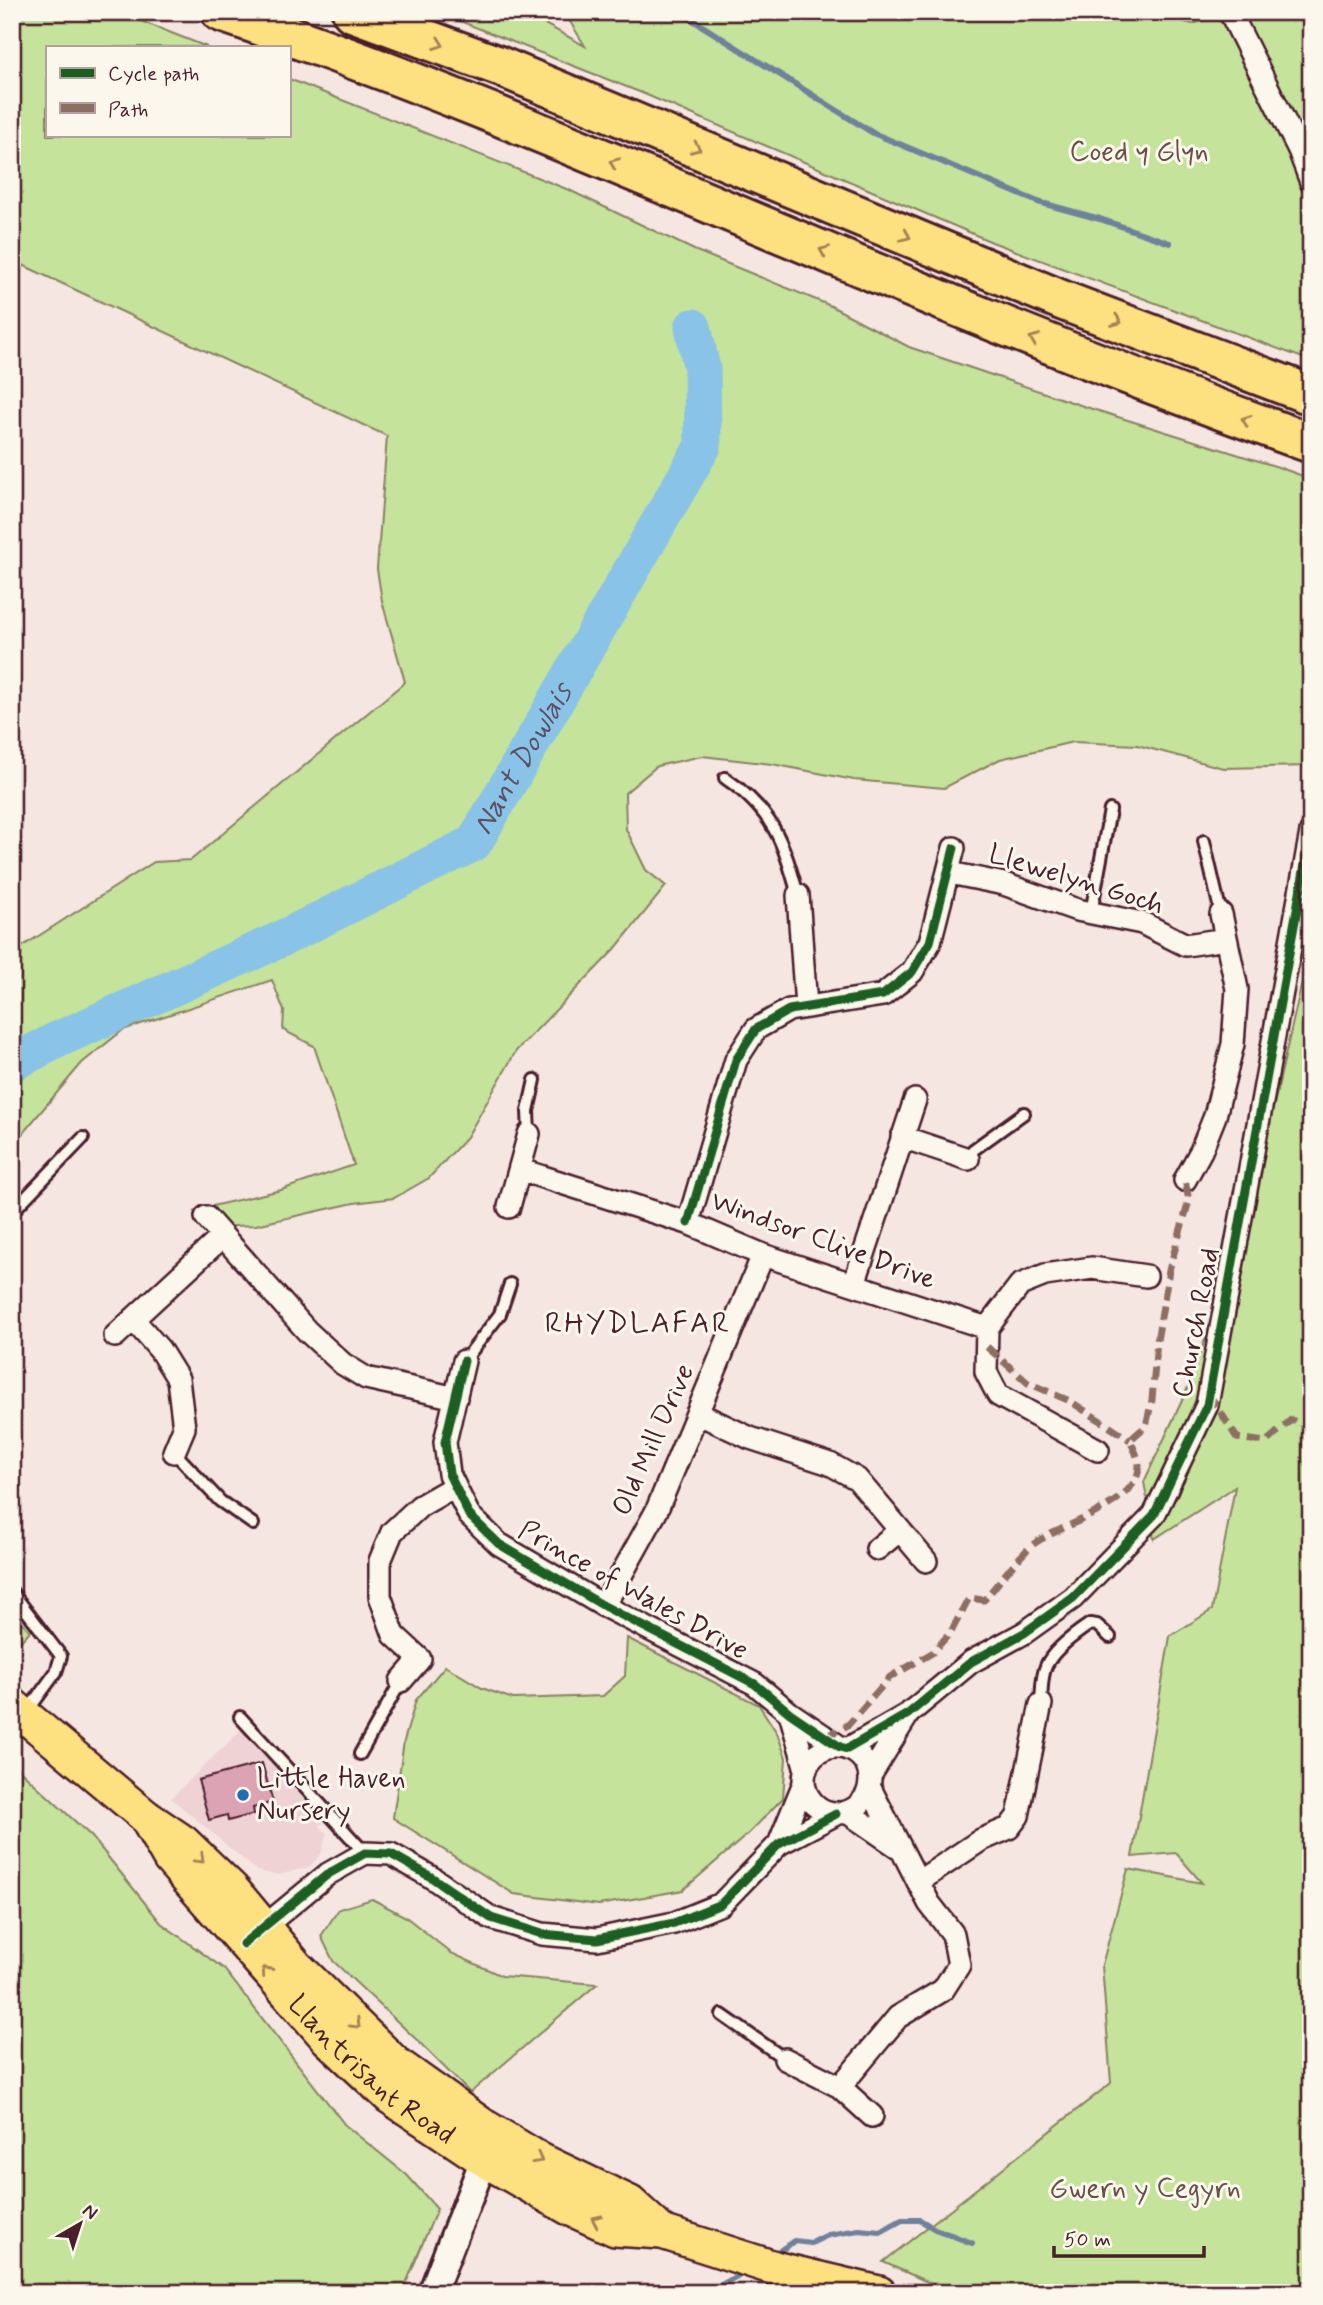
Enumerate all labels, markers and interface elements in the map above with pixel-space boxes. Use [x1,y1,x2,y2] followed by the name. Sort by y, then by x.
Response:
[433,36,445,50] one-way arrow
[46,46,290,136] legend
[108,60,199,88] text: Cycle path
[108,96,148,124] text: Path
[1070,134,1209,171] park label: Coed y Glyn
[689,139,701,153] one-way arrow
[609,157,621,171] one-way arrow
[899,227,911,241] one-way arrow
[818,246,830,260] one-way arrow
[1110,313,1122,327] one-way arrow
[1029,333,1041,347] one-way arrow
[1241,414,1253,428] one-way arrow
[464,674,583,841] water label: Nant Dowlais
[984,836,1168,924] street label: Llewelyn Goch
[706,1183,940,1299] street label: Windsor Clive Drive
[1164,1245,1230,1401] street label: Church Road
[545,1304,731,1343] district label: RHYDLAFAR
[604,1358,704,1522] street label: Old Mill Drive
[511,1512,755,1670] street label: Prince of Wales Drive
[257,1761,406,1830] place label: Little Haven Nursery
[235,1787,251,1803] marker: Little Haven Nursery
[192,1850,205,1863] one-way arrow
[262,1966,275,1979] one-way arrow
[279,1987,462,2154] street label: Llantrisant Road
[348,2016,361,2029] one-way arrow
[531,2151,544,2164] one-way arrow
[1049,2171,1241,2208] park label: Gwern y Cegyrn
[46,2190,116,2260] north arrow
[77,2198,103,2226] text: N
[590,2214,603,2228] one-way arrow
[1054,2214,1204,2258] scale bar
[1064,2226,1111,2254] text: 50 m

